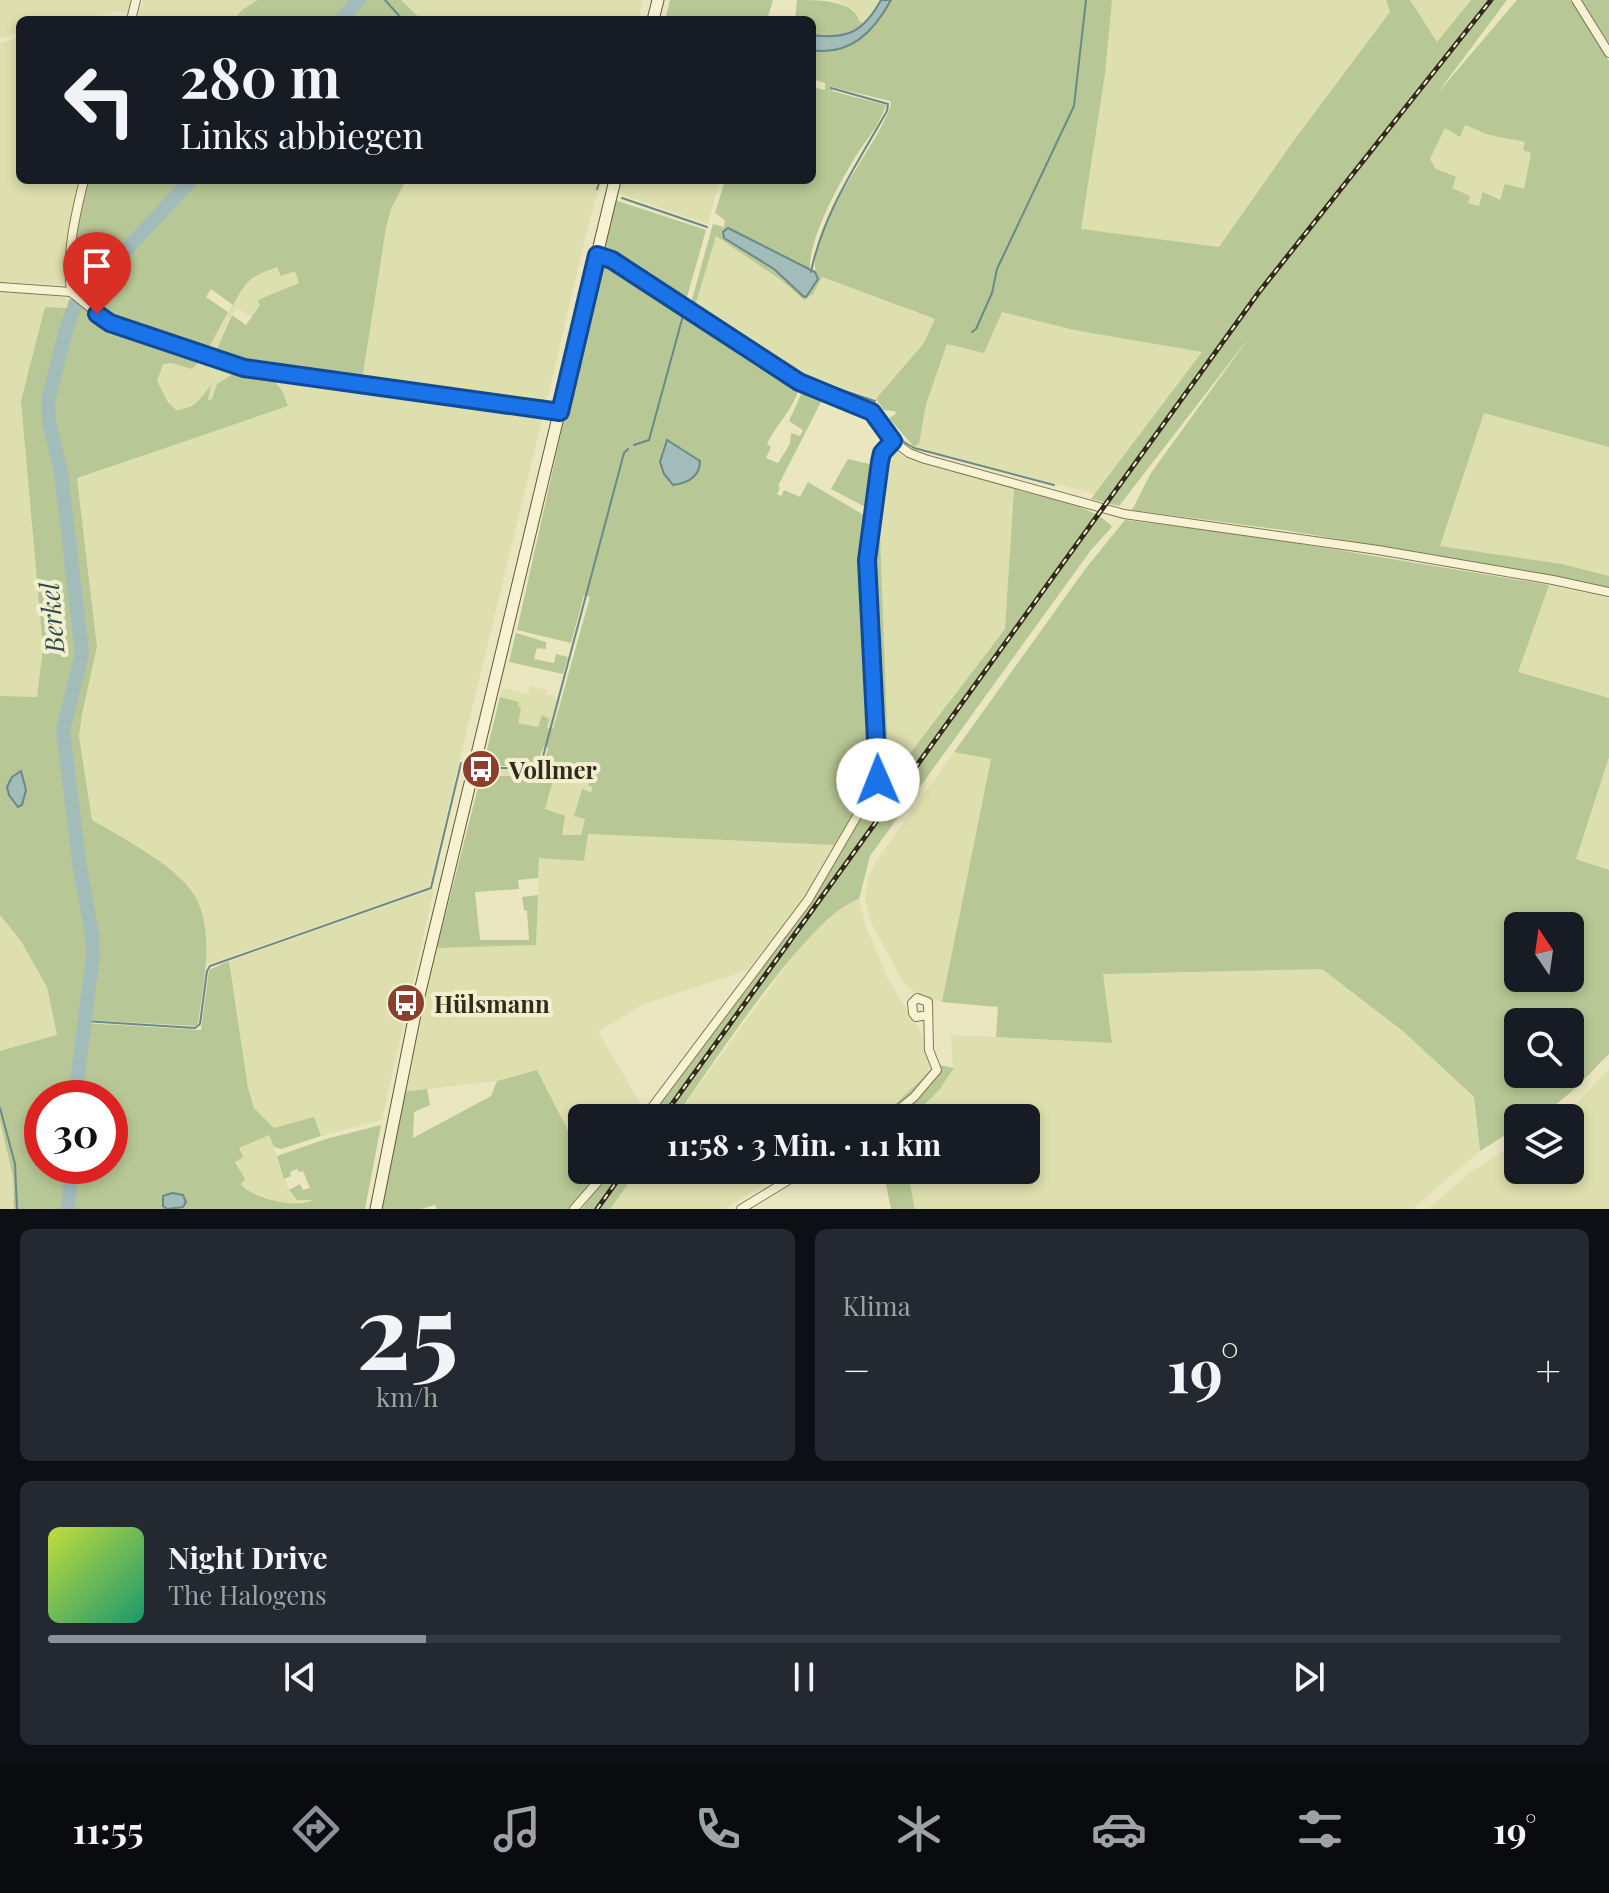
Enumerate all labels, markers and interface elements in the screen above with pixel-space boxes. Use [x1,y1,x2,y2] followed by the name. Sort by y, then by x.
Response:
[180,38,341,113] text: 280 m
[48,48,152,152] icon: left
[180,110,424,158] text: Links abbiegen
[63,232,131,314] pin
[75,244,119,288] icon: arrive
[30,580,72,656] water label: Berkel
[836,738,920,822] position arrow
[460,748,502,790] bus stop icon: Vollmer
[508,753,598,785] place label: Vollmer
[1504,912,1584,992] north arrow
[1504,912,1584,1184] map controls
[385,982,427,1024] bus stop icon: Hülsmann
[434,987,550,1019] place label: Hülsmann
[1504,1008,1584,1088] button: search
[24,1080,128,1184] speed limit sign: 30
[1504,1104,1584,1184] button: layers
[667,1124,941,1164] text: 11:58 · 3 Min. · 1.1 km
[356,1257,458,1396] text: 25
[843,1288,911,1323] text: Klima
[1167,1328,1239,1408] text: 19°
[843,1339,871,1398] text: −
[1535,1339,1561,1398] text: +
[376,1379,438,1414] text: km/h
[168,1537,328,1577] text: Night Drive
[168,1577,327,1612] text: The Halogens
[278,1655,322,1699] icon: previous
[782,1655,826,1699] icon: pause
[1287,1655,1331,1699] icon: next
[288,1801,344,1857] icon: directions
[489,1801,545,1857] icon: music
[690,1801,746,1857] icon: phone
[891,1801,947,1857] icon: climate
[1091,1801,1147,1857] icon: car
[1292,1801,1348,1857] icon: filters
[72,1805,143,1853] text: 11:55
[1493,1805,1537,1853] text: 19°

